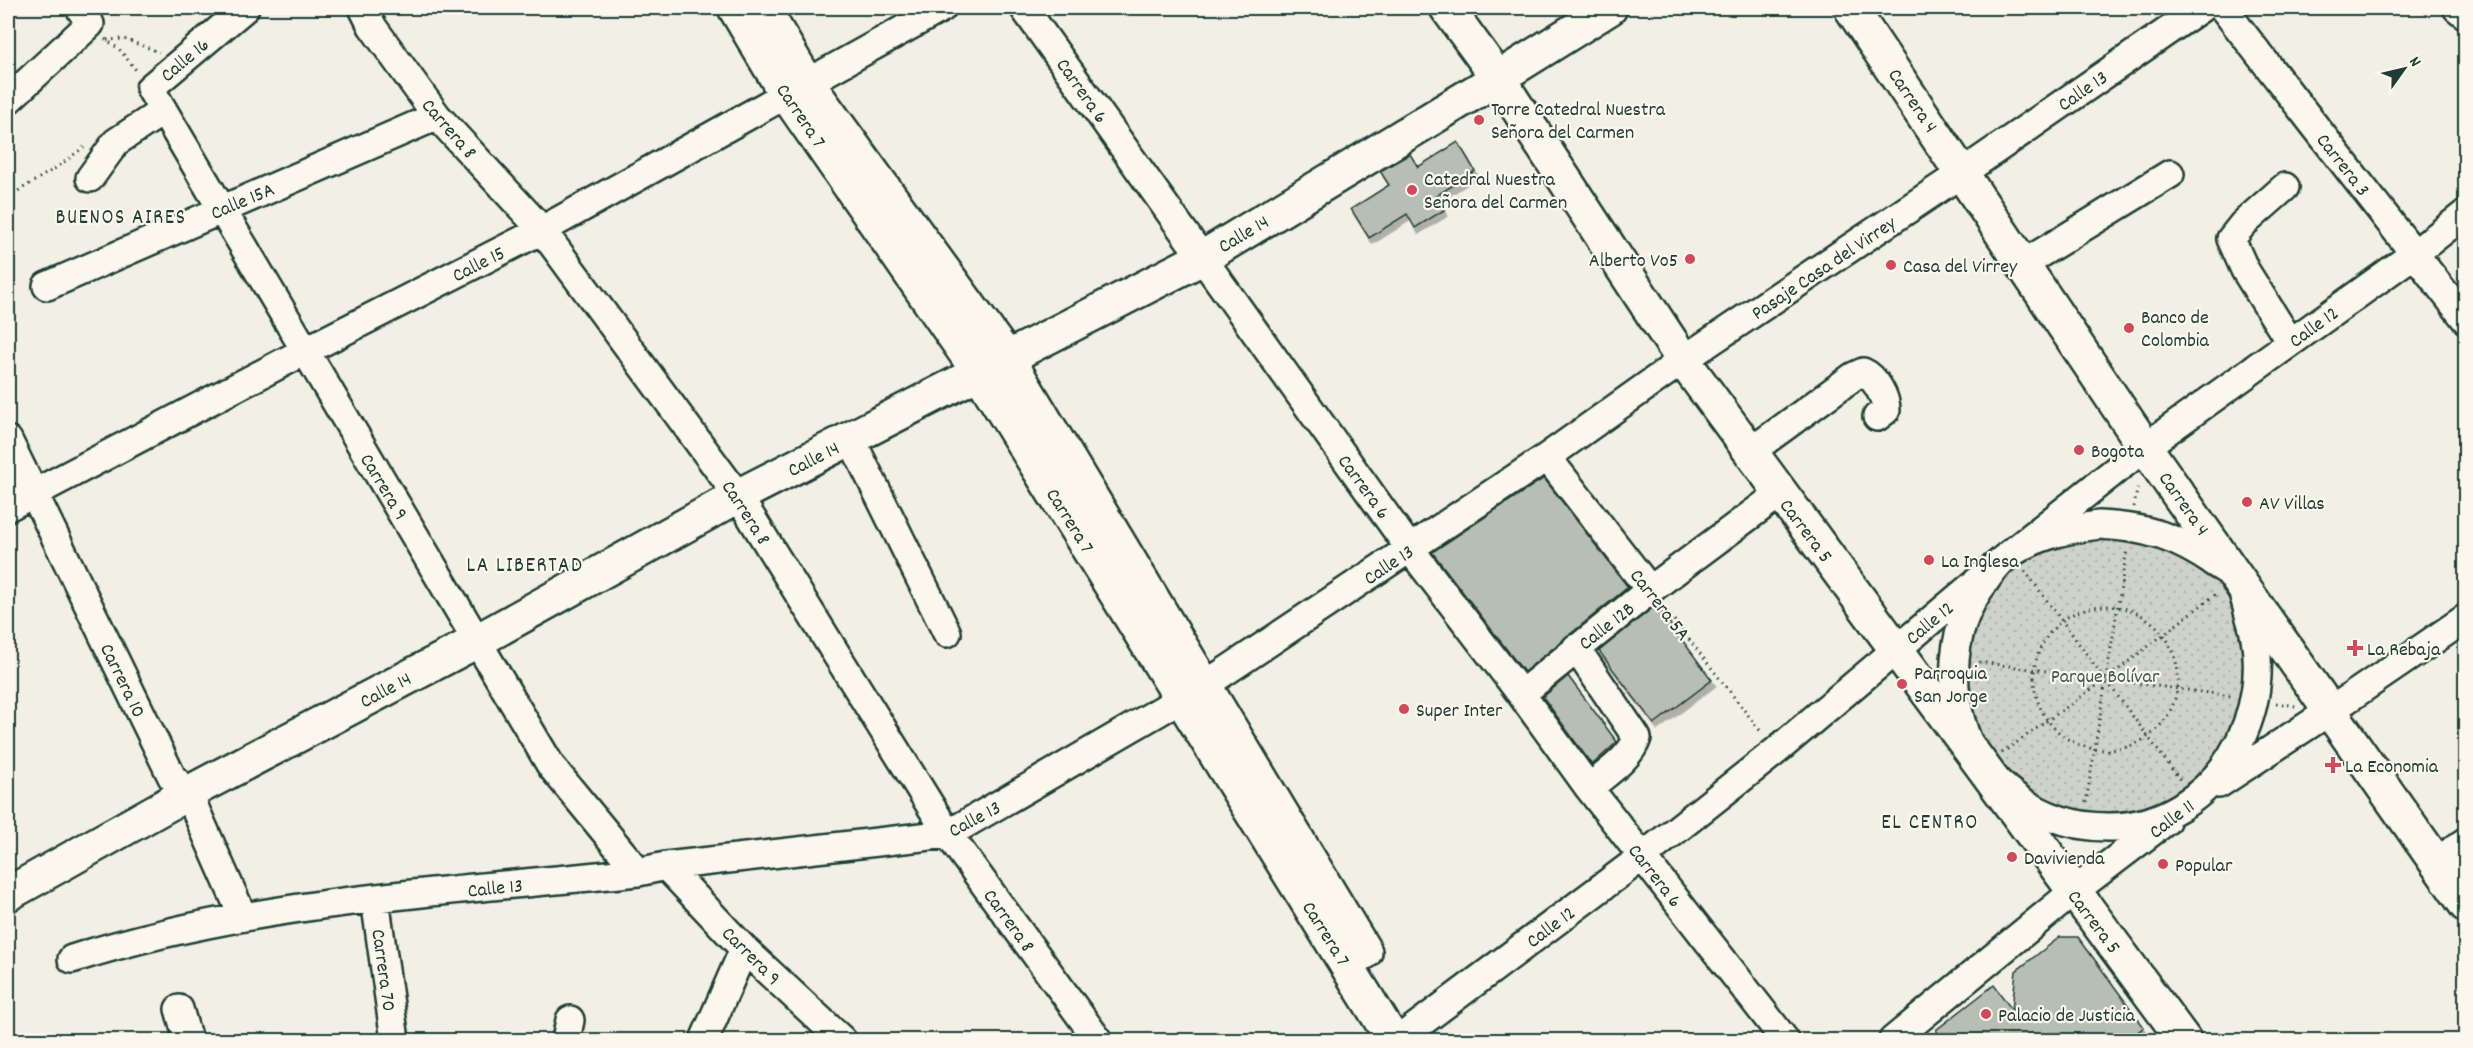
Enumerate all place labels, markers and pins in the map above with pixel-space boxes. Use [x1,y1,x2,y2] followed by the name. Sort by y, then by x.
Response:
[1491,97,1666,148] place label: Torre Catedral Nuestra Señora del Carmen
[1472,113,1486,127] marker: Torre Catedral Nuestra Señora del Carmen
[1424,167,1567,218] place label: Catedral Nuestra Señora del Carmen
[1405,183,1419,197] marker: Catedral Nuestra Señora del Carmen
[1589,248,1678,276] place label: Alberto Vo5
[1683,252,1697,266] marker: Alberto Vo5
[1903,254,2018,282] place label: Casa del Virrey
[1884,258,1898,272] marker: Casa del Virrey
[2141,305,2210,356] place label: Banco de Colombia
[2122,321,2136,335] marker: Banco de Colombia
[2091,439,2144,467] place label: Bogota
[2072,443,2086,457] marker: Bogota
[2259,491,2325,519] place label: AV Villas
[2240,495,2254,509] marker: AV Villas
[1941,549,2019,577] place label: La Inglesa
[1922,553,1936,567] marker: La Inglesa
[2367,637,2441,665] place label: La Rebaja
[2348,641,2362,655] marker: La Rebaja
[1914,661,1987,712] place label: Parroquia San Jorge
[1895,677,1909,691] marker: Parroquia San Jorge
[1416,698,1503,726] place label: Super Inter
[1397,702,1411,716] marker: Super Inter
[2345,754,2439,782] place label: La Economia
[2326,758,2340,772] marker: La Economia
[2024,846,2105,874] place label: Davivienda
[2005,850,2019,864] marker: Davivienda
[2175,853,2233,881] place label: Popular
[2156,857,2170,871] marker: Popular
[1998,1003,2136,1031] place label: Palacio de Justicia
[1979,1007,1993,1021] marker: Palacio de Justicia

